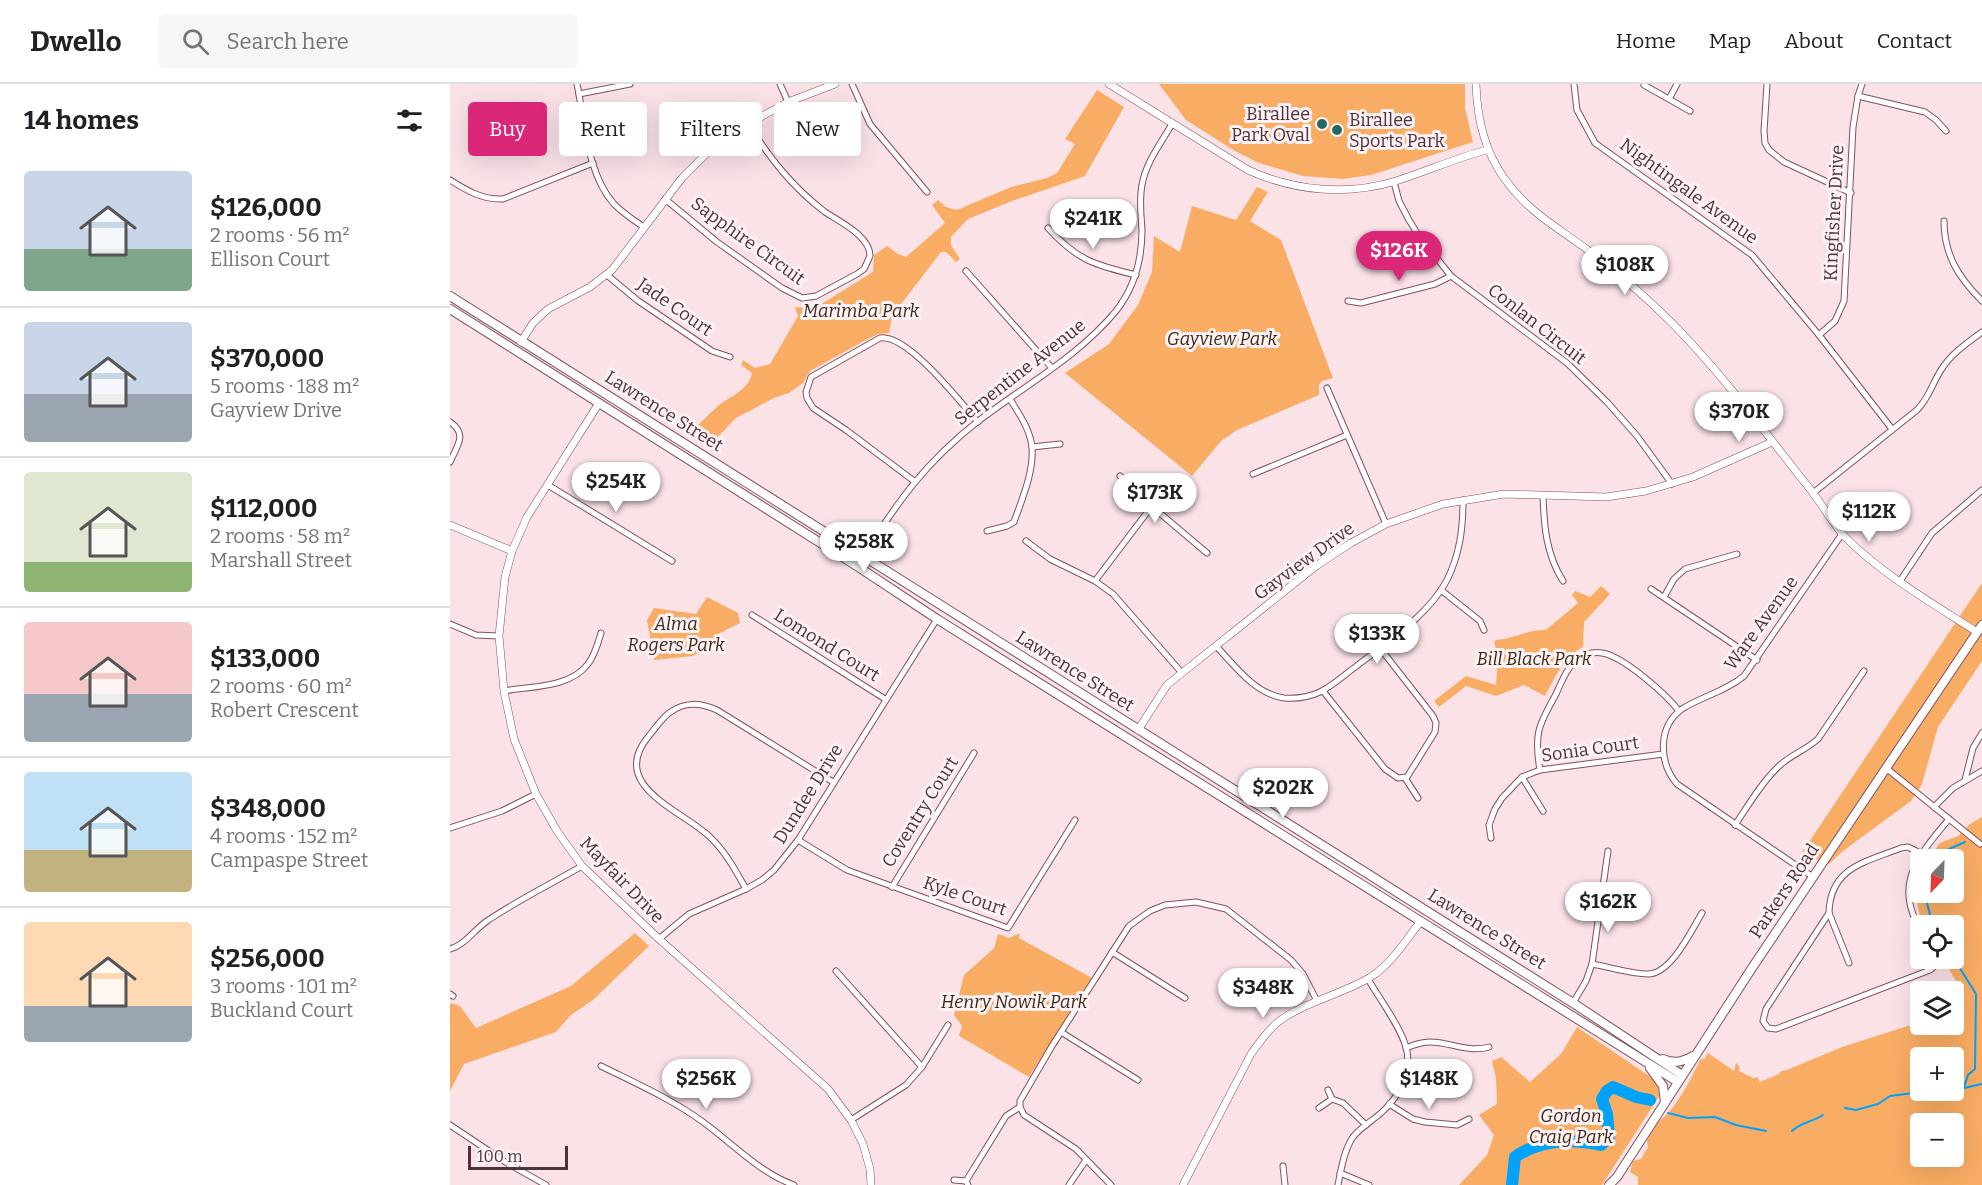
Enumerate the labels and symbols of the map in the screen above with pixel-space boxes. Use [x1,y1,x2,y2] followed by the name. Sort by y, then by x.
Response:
[1231,103,1310,146] place label: Birallee Park Oval
[1349,109,1446,152] place label: Birallee Sports Park
[1315,117,1329,131] marker: Birallee Park Oval
[1330,123,1344,137] marker: Birallee Sports Park
[1616,133,1762,249] street label: Nightingale Avenue
[1819,144,1849,282] street label: Kingfisher Drive
[687,192,810,290] street label: Sapphire Circuit
[1051,199,1135,250] pin: $241K
[1357,231,1441,282] pin: $126K
[1583,245,1667,296] pin: $108K
[632,273,717,341] street label: Jade Court
[1483,279,1591,369] street label: Conlan Circuit
[803,300,920,322] park label: Marimba Park
[950,314,1090,430] street label: Serpentine Avenue
[1167,328,1277,350] park label: Gayview Park
[601,366,728,456] street label: Lawrence Street
[1697,392,1781,443] pin: $370K
[574,462,658,513] pin: $254K
[1113,473,1197,524] pin: $173K
[1827,492,1911,543] pin: $112K
[1249,517,1359,605] street label: Gayview Drive
[822,522,906,573] pin: $258K
[1719,572,1803,674] street label: Ware Avenue
[770,604,884,686] street label: Lomond Court
[627,613,725,656] park label: Alma Rogers Park
[1335,614,1419,665] pin: $133K
[1012,626,1139,716] street label: Lawrence Street
[1476,648,1592,670] park label: Bill Black Park
[1540,731,1641,767] street label: Sonia Court
[769,740,847,848] street label: Dundee Drive
[877,752,963,871] street label: Coventry Court
[1241,768,1325,819] pin: $202K
[575,832,669,928] street label: Mayfair Drive
[1744,839,1824,943] street label: Parkers Road
[1910,849,1964,903] north arrow
[920,871,1010,921] street label: Kyle Court
[1566,882,1650,933] pin: $162K
[1424,884,1551,974] street label: Lawrence Street
[1221,968,1305,1019] pin: $348K
[941,991,1088,1013] park label: Henry Nowik Park
[664,1059,748,1110] pin: $256K
[1387,1059,1471,1110] pin: $148K
[1529,1105,1614,1148] park label: Gordon Craig Park
[468,1143,568,1170] scale bar

